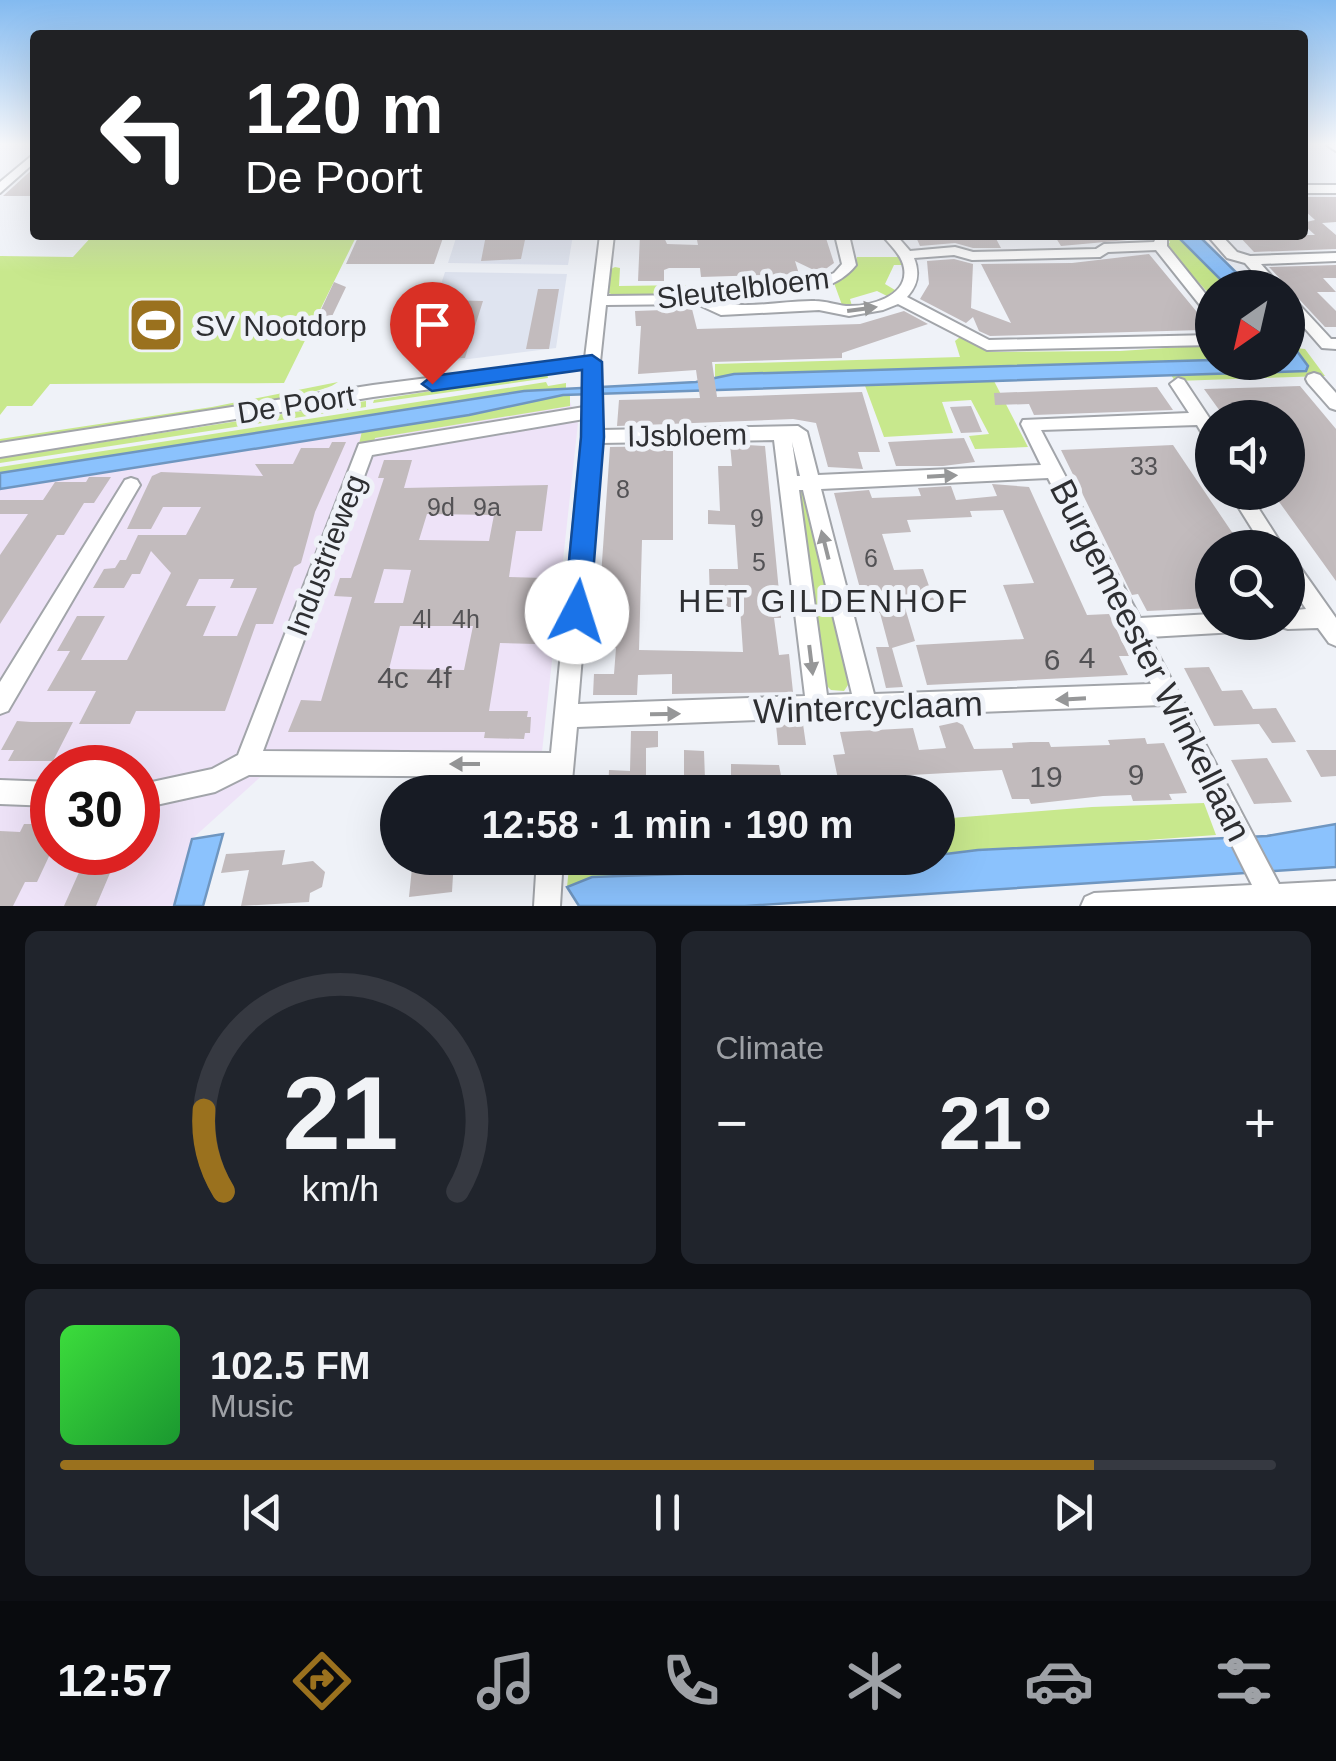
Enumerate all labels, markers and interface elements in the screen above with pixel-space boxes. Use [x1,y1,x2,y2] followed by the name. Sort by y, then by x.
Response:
[80,70,210,200] icon: left
[245,70,443,148] text: 120 m
[245,152,423,203] text: De Poort
[655,261,831,315] street label: Sleutelbloem
[1195,270,1305,380] north arrow
[1195,270,1305,640] map controls
[390,282,475,385] pin
[126,295,186,355] sports icon: SV Nootdorp
[405,297,460,352] icon: arrive
[847,300,878,316] one-way arrow
[195,309,367,342] place label: SV Nootdorp
[235,378,358,430] street label: De Poort
[1195,400,1305,510] button: sound
[627,417,747,453] street label: IJsbloem
[1130,452,1158,480] house number: 33
[927,468,959,484] one-way arrow
[280,470,372,640] street label: Industrieweg
[1043,473,1259,847] street label: Burgemeester Winkellaan
[616,475,630,503] house number: 8
[427,493,455,521] house number: 9d
[473,493,501,521] house number: 9a
[750,504,764,532] house number: 9
[817,529,833,560] one-way arrow
[1195,530,1305,640] button: search
[864,544,878,572] house number: 6
[752,548,766,576] house number: 5
[525,560,629,664] position arrow
[678,583,970,619] district label: HET GILDENHOF
[412,605,432,633] house number: 4l
[452,605,480,633] house number: 4h
[1079,641,1095,674] house number: 4
[1044,643,1060,676] house number: 6
[804,644,820,676] one-way arrow
[377,661,409,694] house number: 4c
[426,661,452,694] house number: 4f
[753,684,983,730] street label: Wintercyclaam
[1055,691,1087,707] one-way arrow
[650,705,682,721] one-way arrow
[30,745,160,875] speed limit sign: 30
[449,756,481,772] one-way arrow
[1128,758,1144,791] house number: 9
[1029,760,1063,793] house number: 19
[482,804,853,846] text: 12:58 · 1 min · 190 m
[716,1030,824,1066] text: Climate
[282,1055,398,1171] text: 21
[939,1081,1052,1165] text: 21°
[716,1092,748,1154] text: −
[1244,1092,1276,1154] text: +
[302,1169,379,1209] text: km/h
[210,1345,371,1387] text: 102.5 FM
[210,1388,294,1424] text: Music
[235,1485,290,1540] icon: previous
[640,1485,695,1540] icon: pause
[1046,1485,1101,1540] icon: next
[287,1646,357,1716] icon: directions
[471,1646,541,1716] icon: music
[656,1646,726,1716] icon: phone
[840,1646,910,1716] icon: climate
[1024,1646,1094,1716] icon: car
[1209,1646,1279,1716] icon: filters
[57,1655,172,1706] text: 12:57

